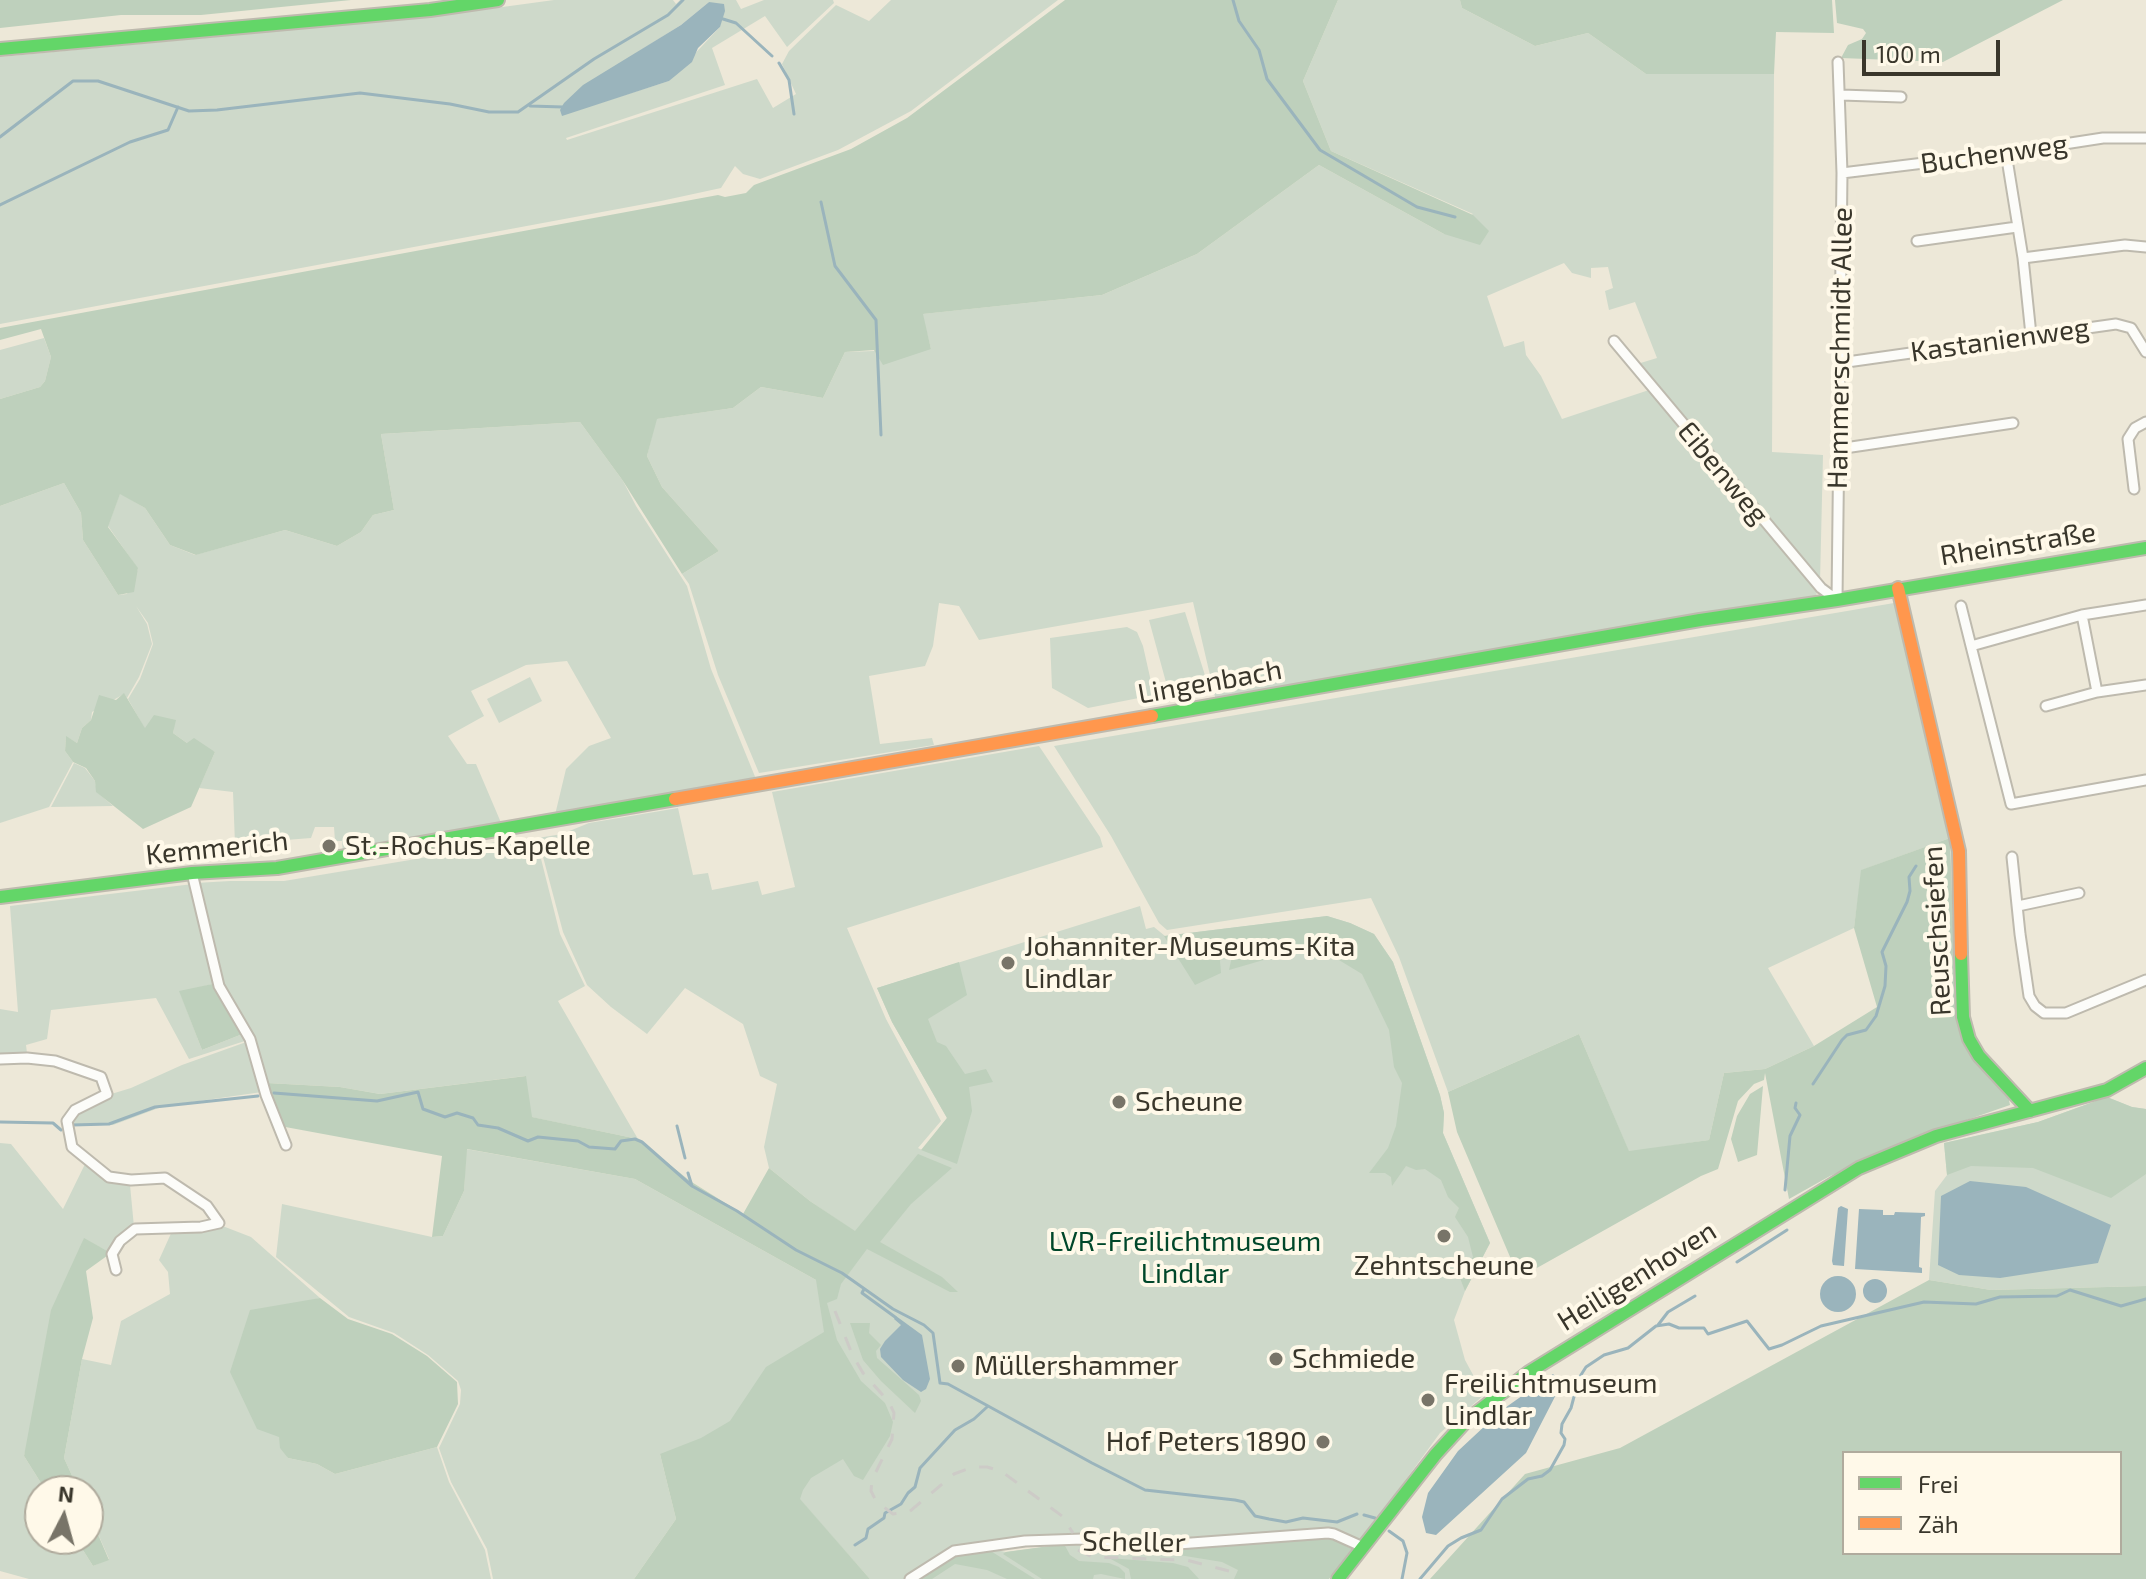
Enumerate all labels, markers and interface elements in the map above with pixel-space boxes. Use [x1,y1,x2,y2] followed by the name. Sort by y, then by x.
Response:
[1866,24,2004,74] scale bar
[1876,39,1941,68] text: 100 m
[1918,127,2070,181] street label: Buchenweg
[1821,207,1859,489] street label: Hammerschmidt Allee
[1908,311,2092,369] street label: Kastanienweg
[1670,415,1776,531] street label: Eibenweg
[1938,515,2098,573] street label: Rheinstraße
[1135,653,1285,711] street label: Lingenbach
[144,824,290,872] street label: Kemmerich
[345,829,591,863] place label: St.-Rochus-Kapelle
[320,837,338,855] marker: St.-Rochus-Kapelle
[1916,845,1958,1017] street label: Reuschsiefen
[1024,930,1355,996] place label: Johanniter-Museums-Kita Lindlar
[999,954,1017,972] marker: Johanniter-Museums-Kita Lindlar
[1135,1085,1243,1119] place label: Scheune
[1110,1093,1128,1111] marker: Scheune
[1551,1214,1723,1338] street label: Heiligenhoven
[1049,1225,1321,1291] park label: LVR-Freilichtmuseum Lindlar
[1435,1227,1453,1245] marker: Zehntscheune
[1354,1249,1534,1283] place label: Zehntscheune
[1292,1342,1415,1376] place label: Schmiede
[974,1349,1179,1383] place label: Müllershammer
[1267,1350,1285,1368] marker: Schmiede
[949,1357,967,1375] marker: Müllershammer
[1444,1367,1658,1433] place label: Freilichtmuseum Lindlar
[1419,1391,1437,1409] marker: Freilichtmuseum Lindlar
[1106,1425,1307,1459] place label: Hof Peters 1890
[1314,1433,1332,1451] marker: Hof Peters 1890
[1842,1451,2122,1555] legend
[1918,1469,1959,1498] text: Frei
[24,1475,104,1555] north arrow
[57,1479,76,1507] text: N
[1918,1509,1959,1538] text: Zäh
[1082,1524,1186,1560] street label: Scheller

